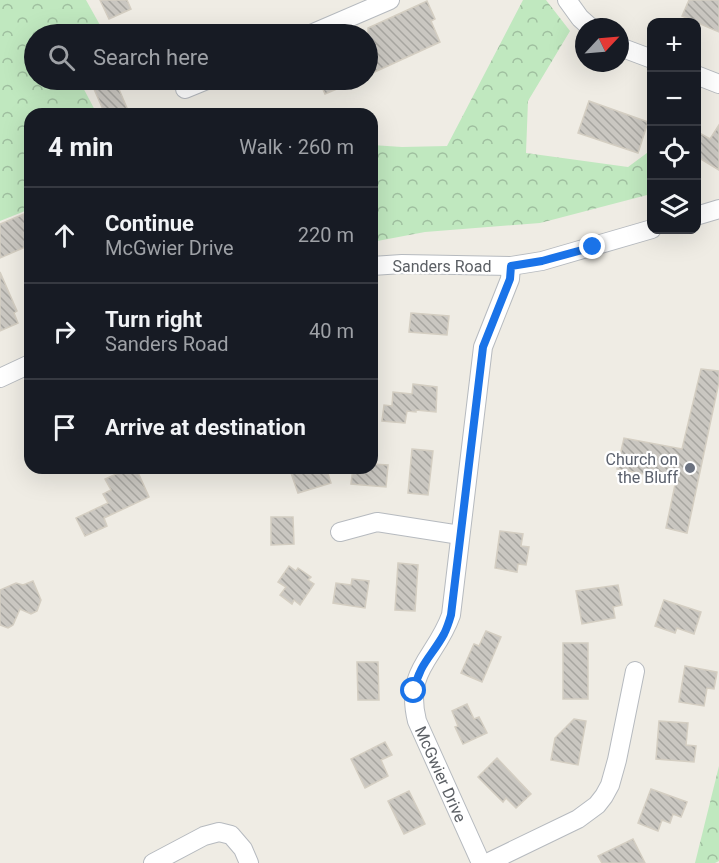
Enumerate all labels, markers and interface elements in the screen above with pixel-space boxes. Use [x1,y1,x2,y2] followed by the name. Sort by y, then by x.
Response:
[575,18,629,72] north arrow
[647,18,701,234] map controls
[647,18,701,72] button: +
[24,24,378,90] search box
[45,41,78,74] icon: search
[93,45,209,70] text: Search here
[647,72,701,126] button: −
[647,126,701,180] button: locate
[48,132,113,162] text: 4 min
[239,135,354,159] text: Walk · 260 m
[647,180,701,234] button: layers
[105,211,194,236] text: Continue
[48,219,81,252] icon: ahead
[298,223,354,247] text: 220 m
[579,233,605,259] route end
[105,236,234,260] text: McGwier Drive
[393,257,491,276] street label: Sanders Road
[105,307,202,332] text: Turn right
[48,315,81,348] icon: right
[309,319,354,343] text: 40 m
[105,332,229,356] text: Sanders Road
[48,411,81,444] icon: arrive
[105,415,306,440] text: Arrive at destination
[606,450,678,487] place label: Church on the Bluff
[683,461,697,475] marker: Church on the Bluff
[400,677,426,703] route start
[411,723,470,825] street label: McGwier Drive

